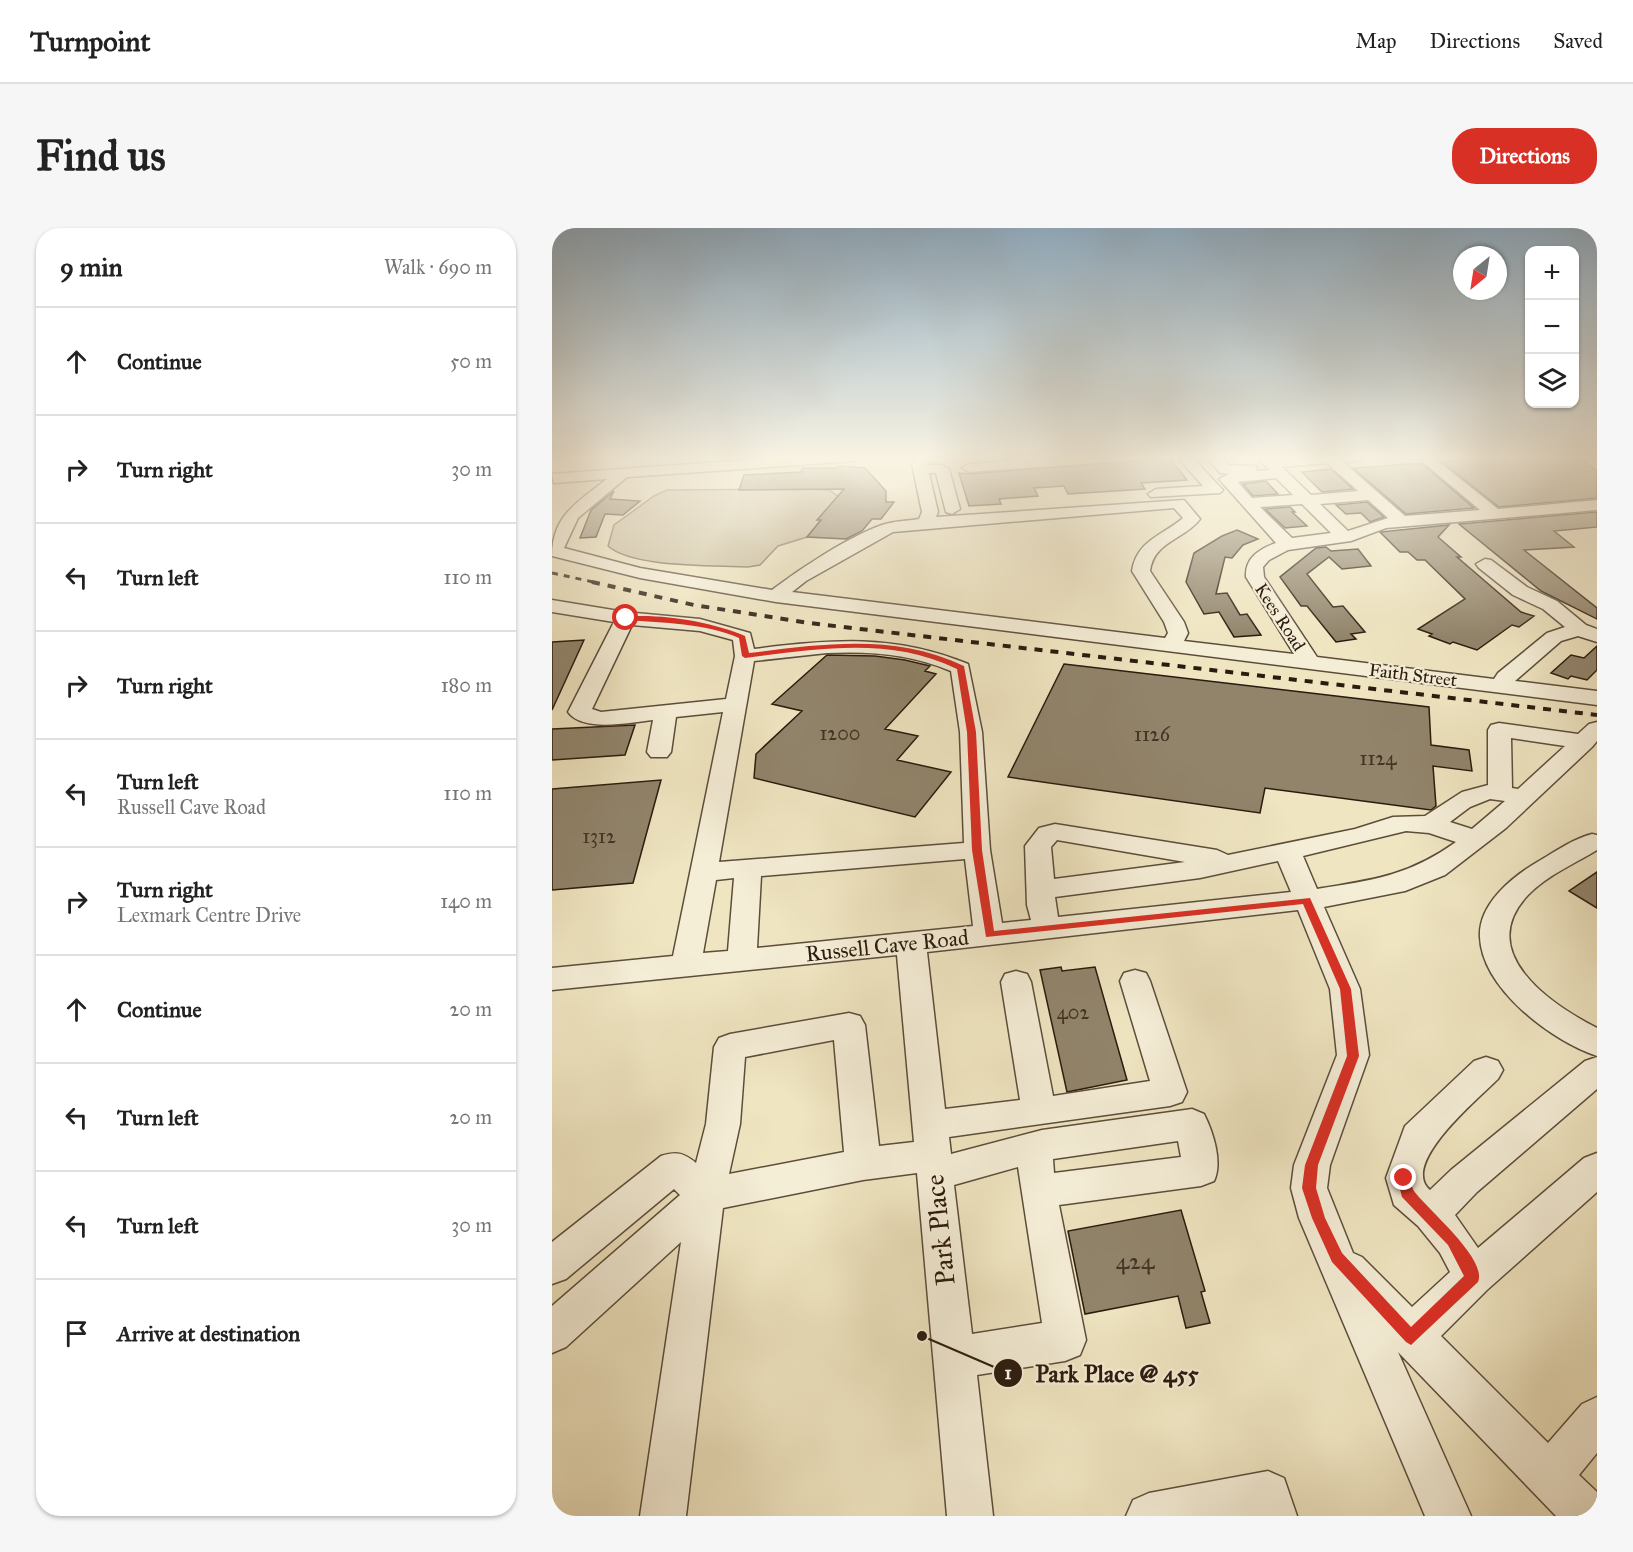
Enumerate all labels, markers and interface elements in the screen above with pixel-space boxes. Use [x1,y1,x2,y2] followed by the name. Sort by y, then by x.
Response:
[30,24,150,59] text: Turnpoint
[1356,28,1397,54] text: Map
[1430,28,1520,54] text: Directions
[1553,28,1603,54] text: Saved
[1452,128,1597,184] button: Directions
[36,130,166,182] text: Find us
[1453,246,1507,300] north arrow
[1525,246,1579,408] map controls
[1525,246,1579,300] button: +
[60,251,123,283] text: 9 min
[384,255,492,279] text: Walk · 690 m
[1525,300,1579,354] button: −
[60,345,93,378] icon: ahead
[117,348,202,375] text: Continue
[450,349,492,373] text: 50 m
[1525,354,1579,408] button: layers
[60,453,93,486] icon: right
[117,456,213,483] text: Turn right
[451,457,492,481] text: 30 m
[60,561,93,594] icon: left
[117,564,199,591] text: Turn left
[444,565,492,589] text: 110 m
[1250,579,1310,655] street label: Kees Road
[612,604,638,630] route start
[1368,659,1459,691] street label: Faith Street
[60,669,93,702] icon: right
[117,672,213,699] text: Turn right
[441,673,492,697] text: 180 m
[819,721,861,745] house number: 1200
[1134,722,1171,746] house number: 1126
[1360,746,1397,770] house number: 1124
[117,768,199,795] text: Turn left
[60,777,93,810] icon: left
[444,781,492,805] text: 110 m
[117,795,266,819] text: Russell Cave Road
[582,824,616,848] house number: 1312
[117,876,213,903] text: Turn right
[60,885,93,918] icon: right
[440,889,492,913] text: 140 m
[117,903,301,927] text: Lexmark Centre Drive
[804,923,970,967] street label: Russell Cave Road
[60,993,93,1026] icon: ahead
[117,996,202,1023] text: Continue
[449,997,492,1021] text: 20 m
[1057,1000,1089,1024] house number: 402
[60,1101,93,1134] icon: left
[117,1104,199,1131] text: Turn left
[449,1105,492,1129] text: 20 m
[1390,1164,1416,1190] route end
[917,1173,962,1287] street label: Park Place
[60,1209,93,1242] icon: left
[117,1212,199,1239] text: Turn left
[451,1213,492,1237] text: 30 m
[1116,1246,1155,1276] house number: 424
[60,1317,93,1350] icon: arrive
[117,1320,300,1347] text: Arrive at destination
[993,1352,1210,1394] callout: Park Place @ 455
[1035,1359,1200,1389] text: Park Place @ 455
[1004,1362,1012,1384] text: 1

